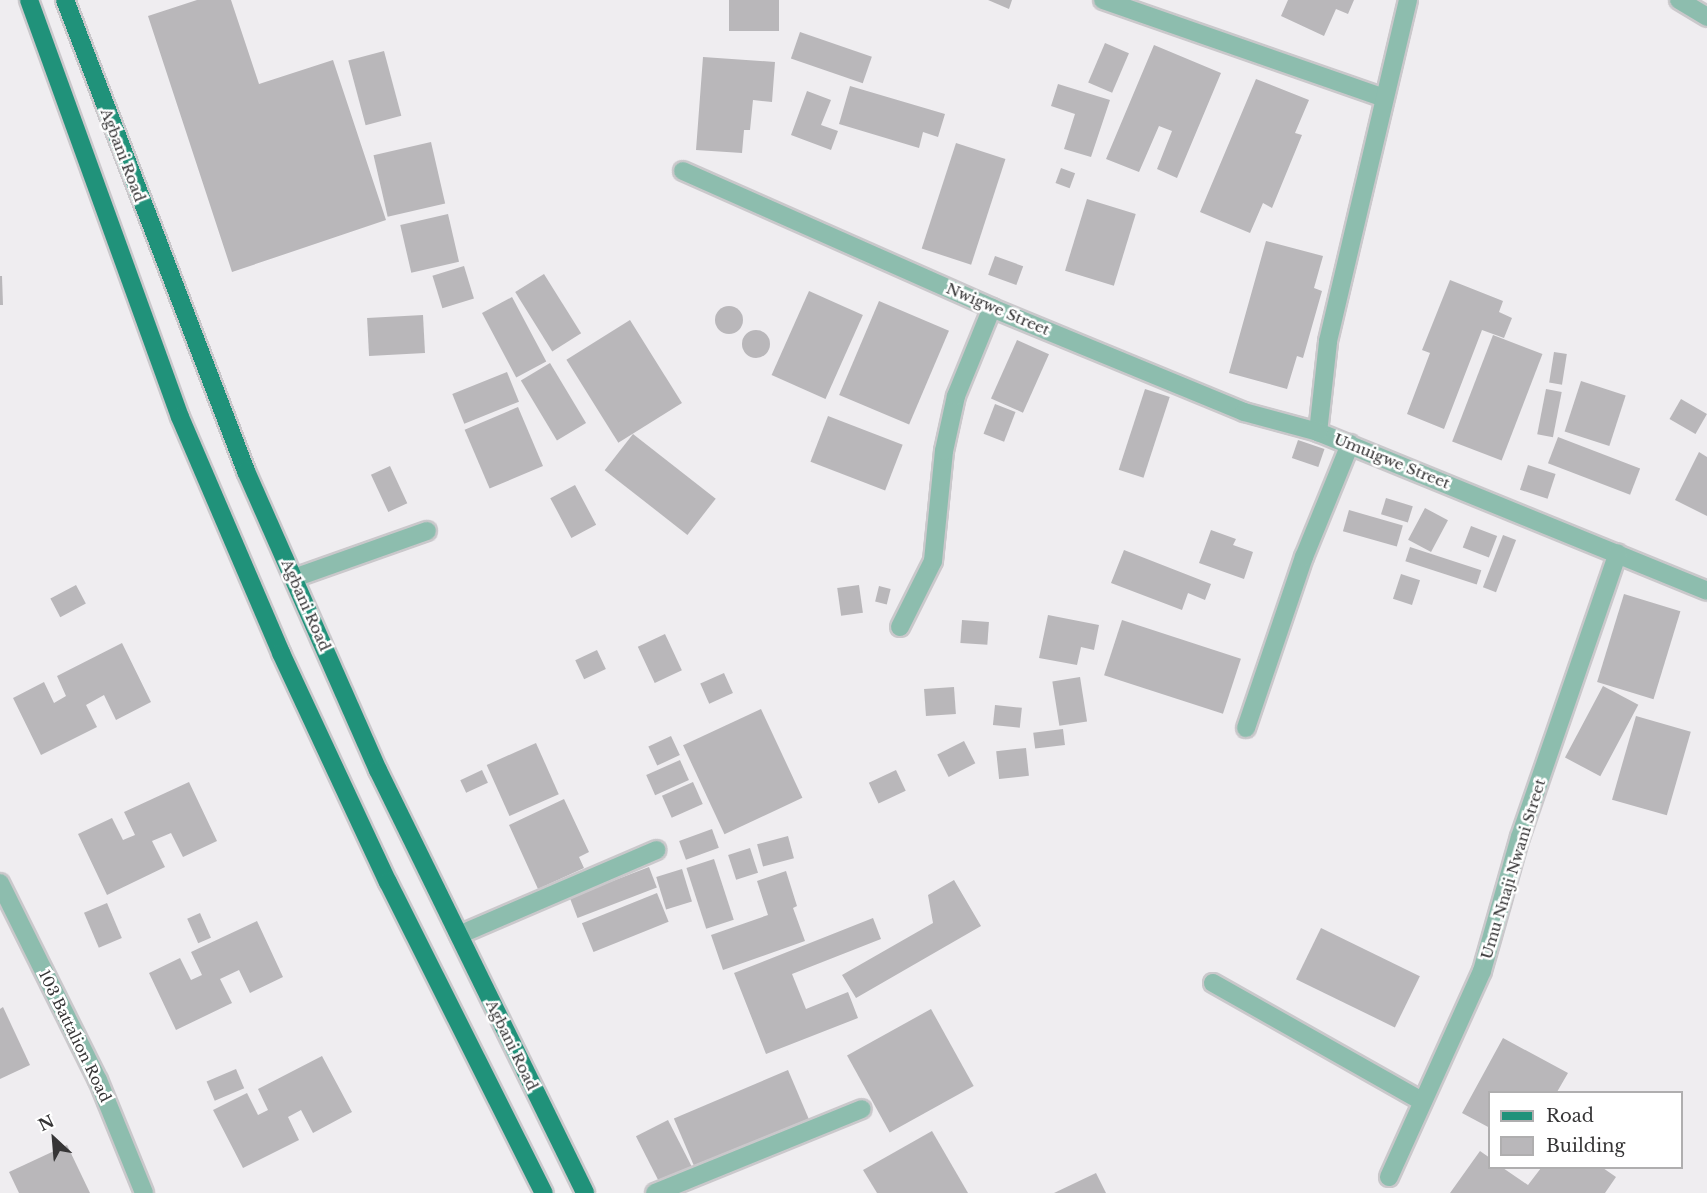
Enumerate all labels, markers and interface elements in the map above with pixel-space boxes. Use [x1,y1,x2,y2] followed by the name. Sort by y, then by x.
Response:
[97,106,149,204] street label: Agbani Road
[944,279,1052,339] street label: Nwigwe Street
[1332,430,1452,492] street label: Umuigwe Street
[278,556,334,654] street label: Agbani Road
[1477,777,1549,961] street label: Umu Nnaji Nwani Street
[35,967,115,1105] street label: 103 Battalion Road
[482,997,542,1093] street label: Agbani Road
[1488,1091,1683,1169] legend
[1546,1105,1594,1127] text: Road
[24,1109,84,1169] north arrow
[35,1111,57,1135] text: N
[1546,1135,1625,1157] text: Building

